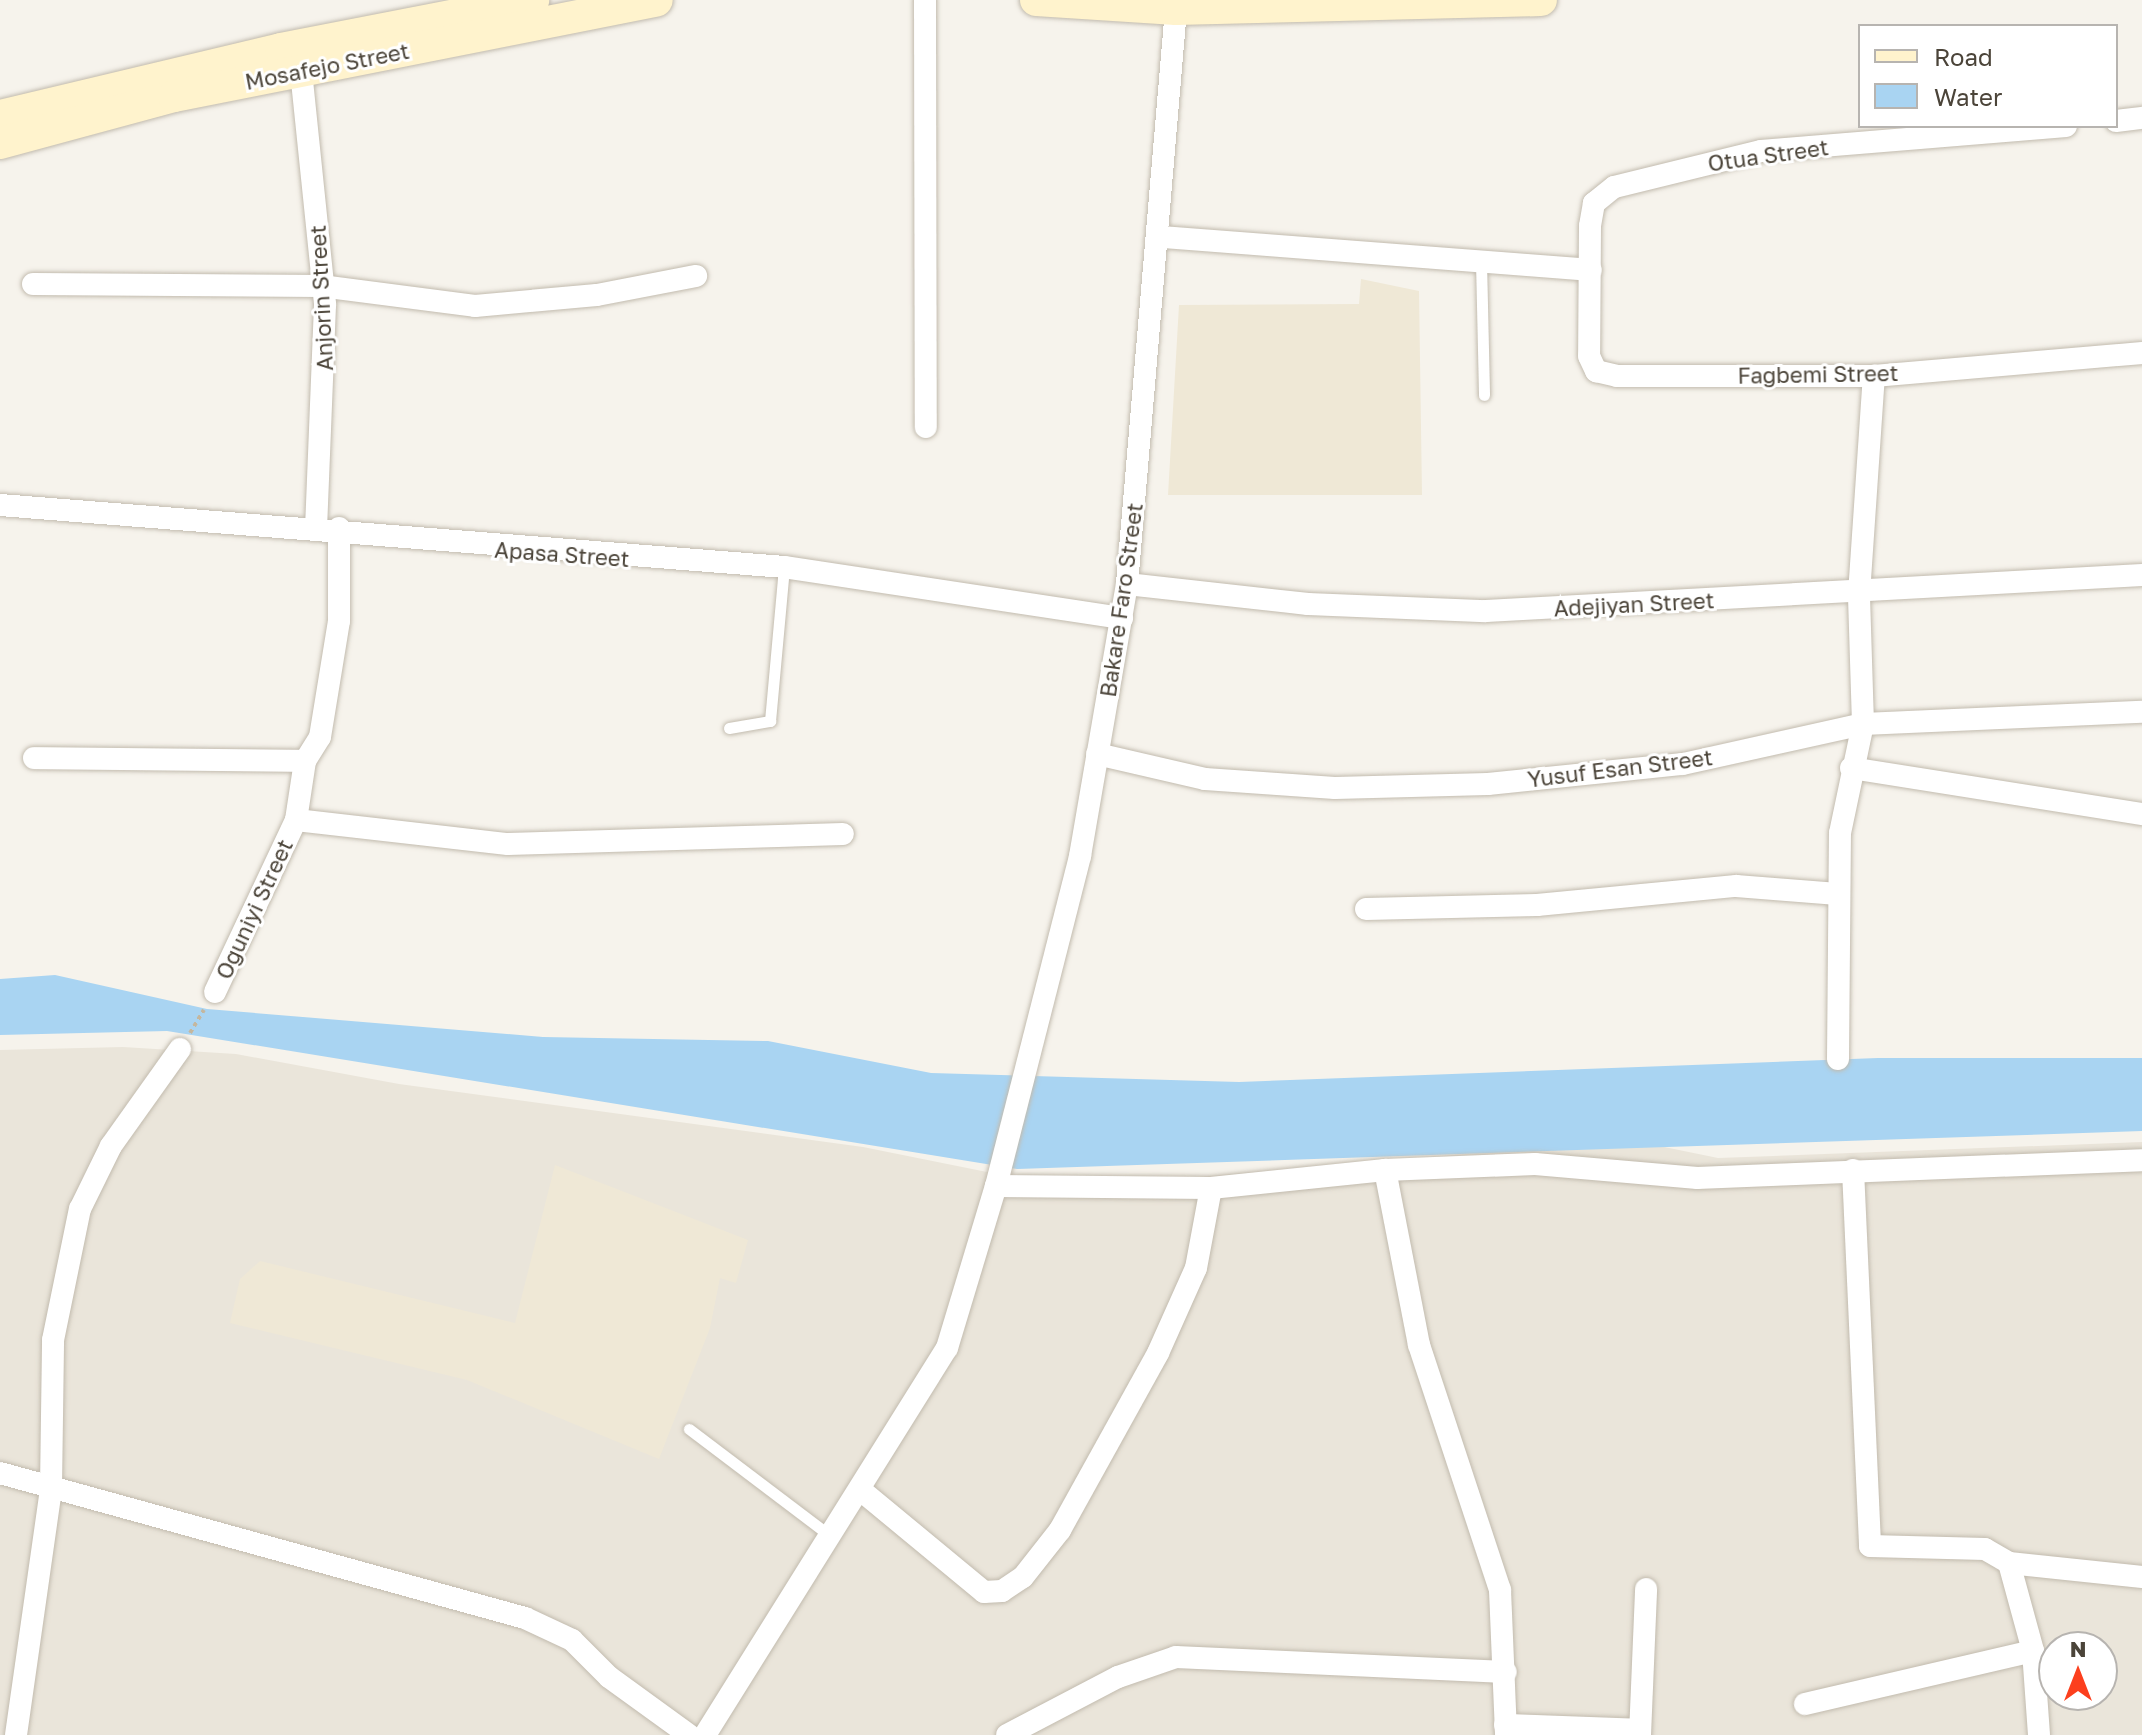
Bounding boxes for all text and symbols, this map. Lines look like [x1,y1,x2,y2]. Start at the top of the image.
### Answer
legend [1858,24,2118,128]
street label: Mosafejo Street [243,37,411,95]
text: Road [1934,42,1993,71]
text: Water [1934,82,2002,111]
street label: Otua Street [1706,133,1830,177]
street label: Anjorin Street [304,224,338,372]
street label: Fagbemi Street [1737,359,1899,389]
street label: Bakare Faro Street [1094,501,1148,699]
street label: Apasa Street [494,536,630,572]
street label: Adejiyan Street [1553,587,1715,621]
street label: Yusuf Esan Street [1526,744,1714,792]
street label: Oguniyi Street [210,835,298,983]
north arrow [2038,1631,2118,1711]
text: N [2070,1635,2086,1662]

